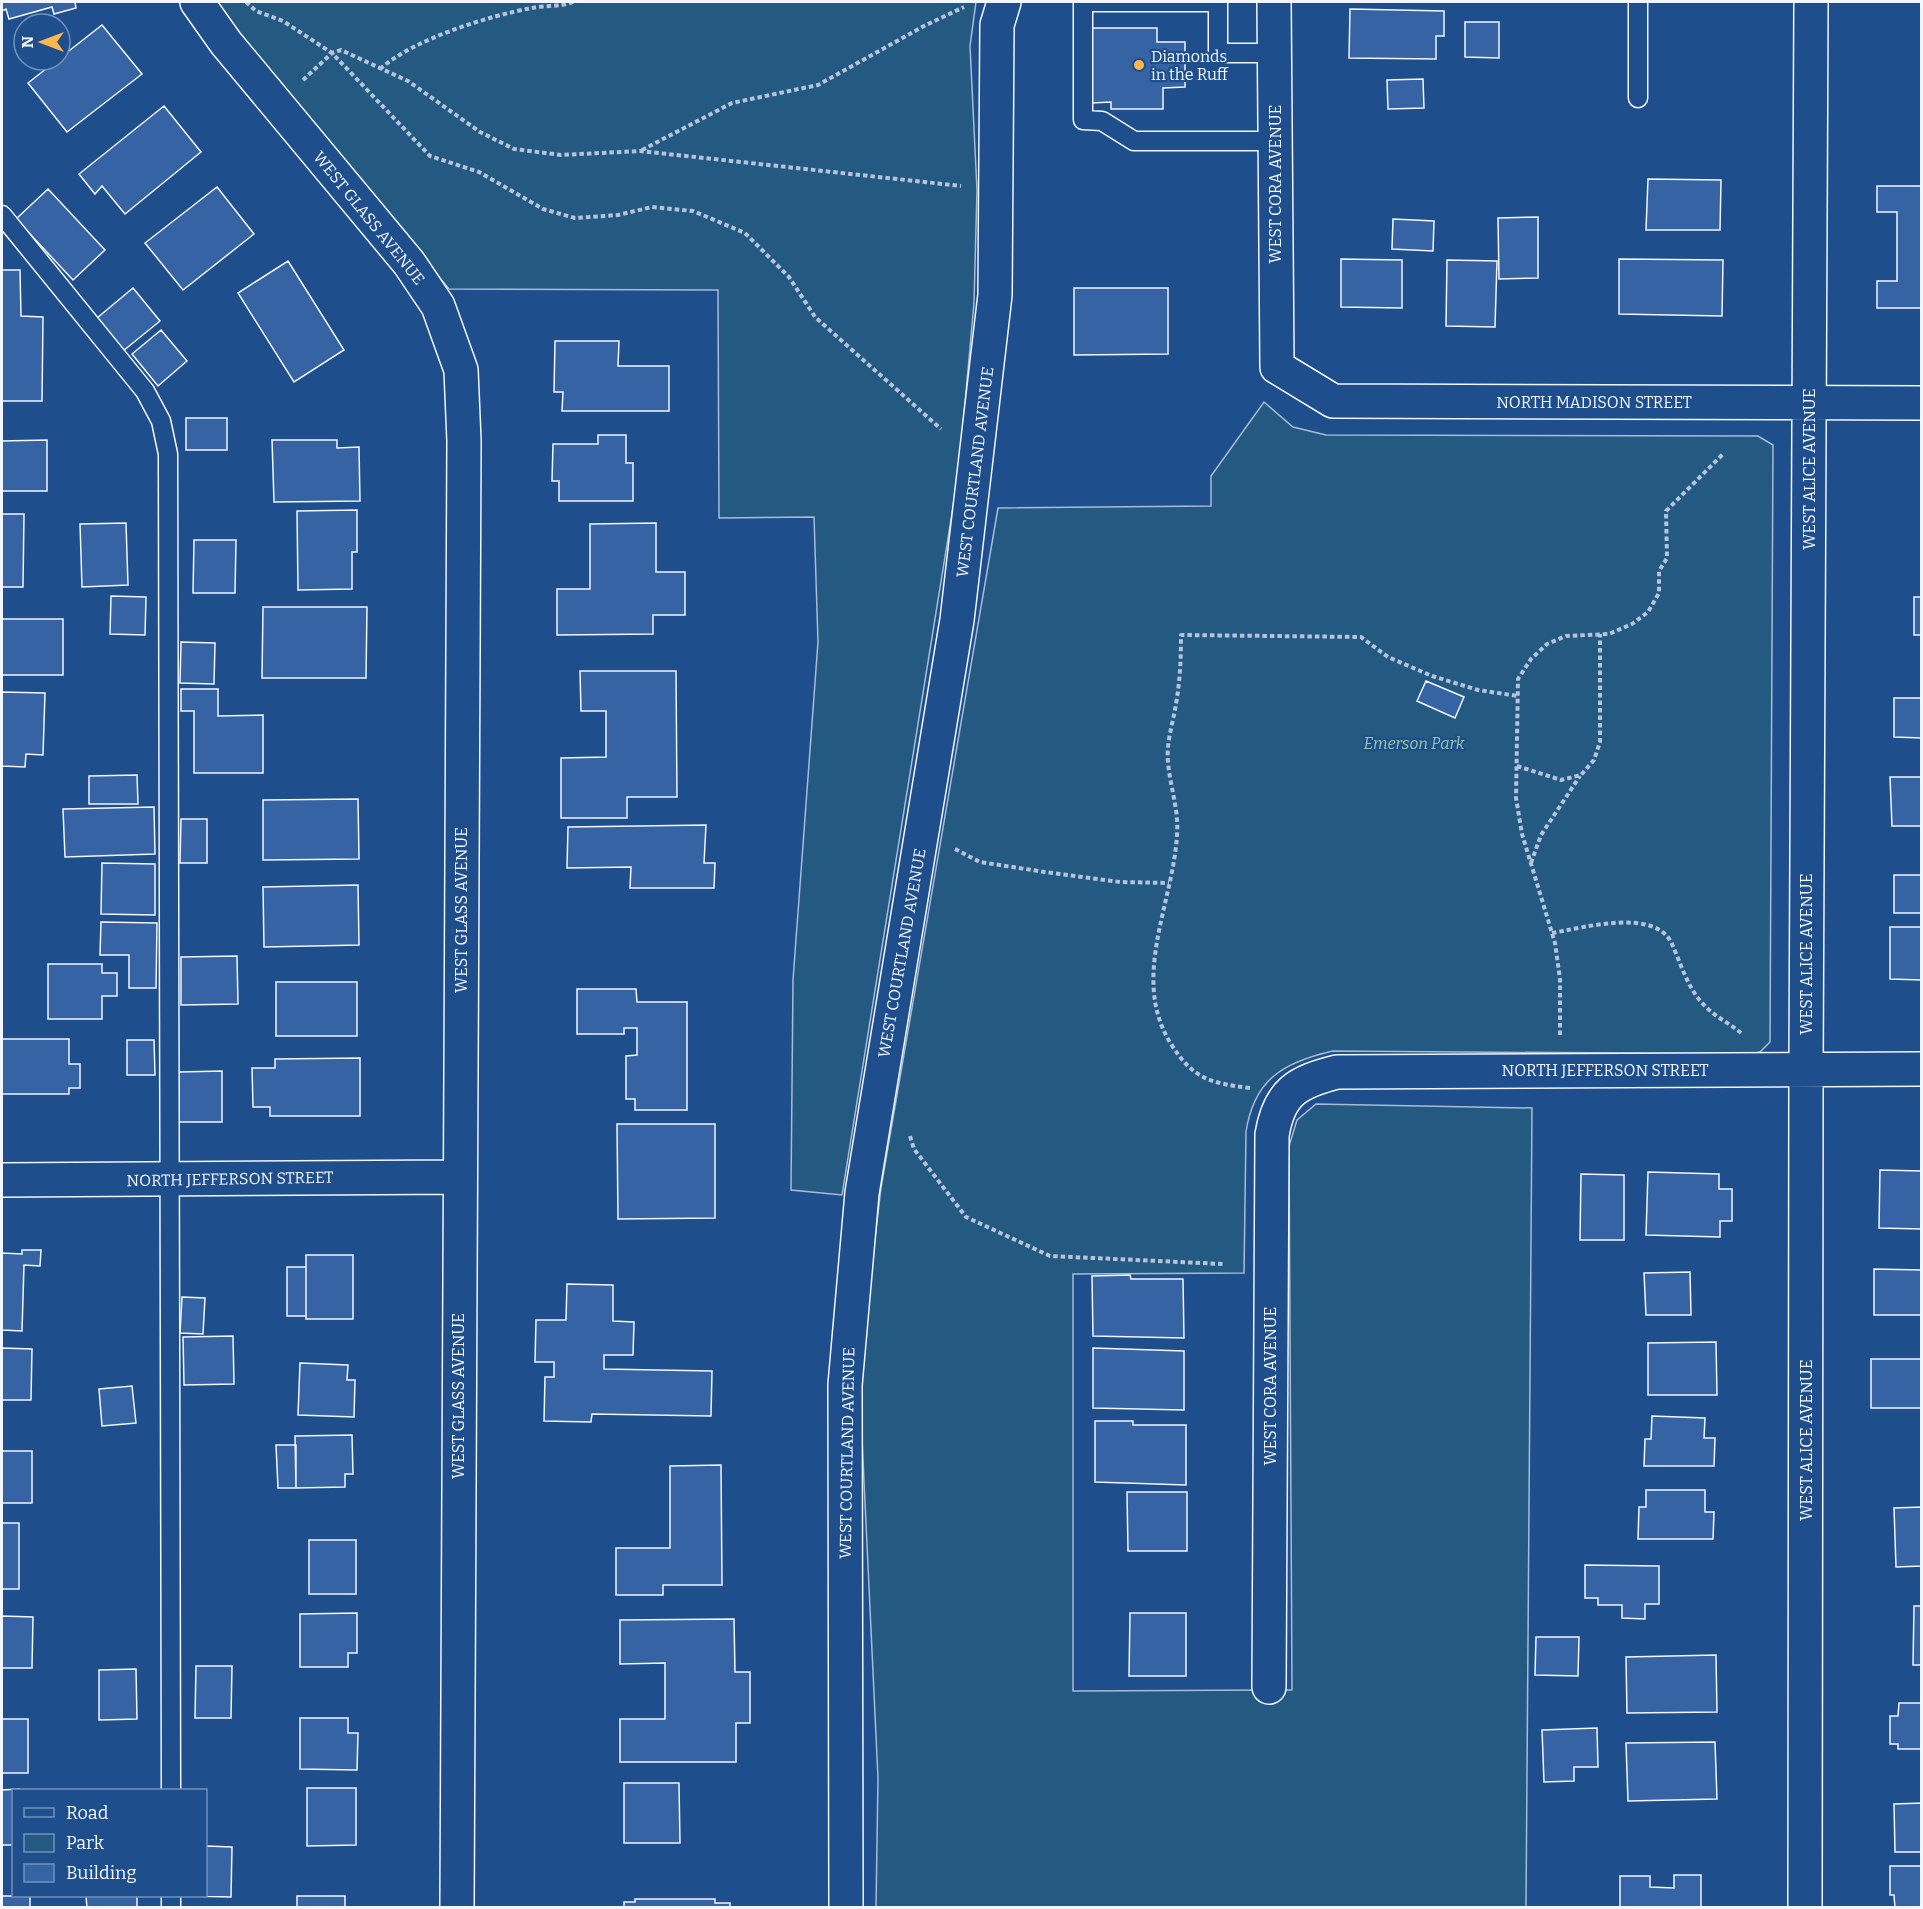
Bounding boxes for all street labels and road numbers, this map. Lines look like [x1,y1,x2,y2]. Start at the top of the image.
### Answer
street label: WEST CORA AVENUE [1266,104,1285,264]
street label: WEST GLASS AVENUE [309,147,429,289]
street label: WEST COURTLAND AVENUE [953,366,997,578]
street label: WEST ALICE AVENUE [1800,388,1819,550]
street label: NORTH MADISON STREET [1496,393,1692,412]
street label: WEST GLASS AVENUE [452,827,471,993]
street label: WEST COURTLAND AVENUE [874,847,930,1059]
street label: WEST ALICE AVENUE [1797,873,1816,1035]
street label: NORTH JEFFERSON STREET [1501,1061,1709,1080]
street label: NORTH JEFFERSON STREET [126,1168,334,1190]
street label: WEST CORA AVENUE [1261,1306,1280,1466]
street label: WEST GLASS AVENUE [449,1313,468,1479]
street label: WEST COURTLAND AVENUE [836,1347,858,1559]
street label: WEST ALICE AVENUE [1797,1359,1816,1521]

